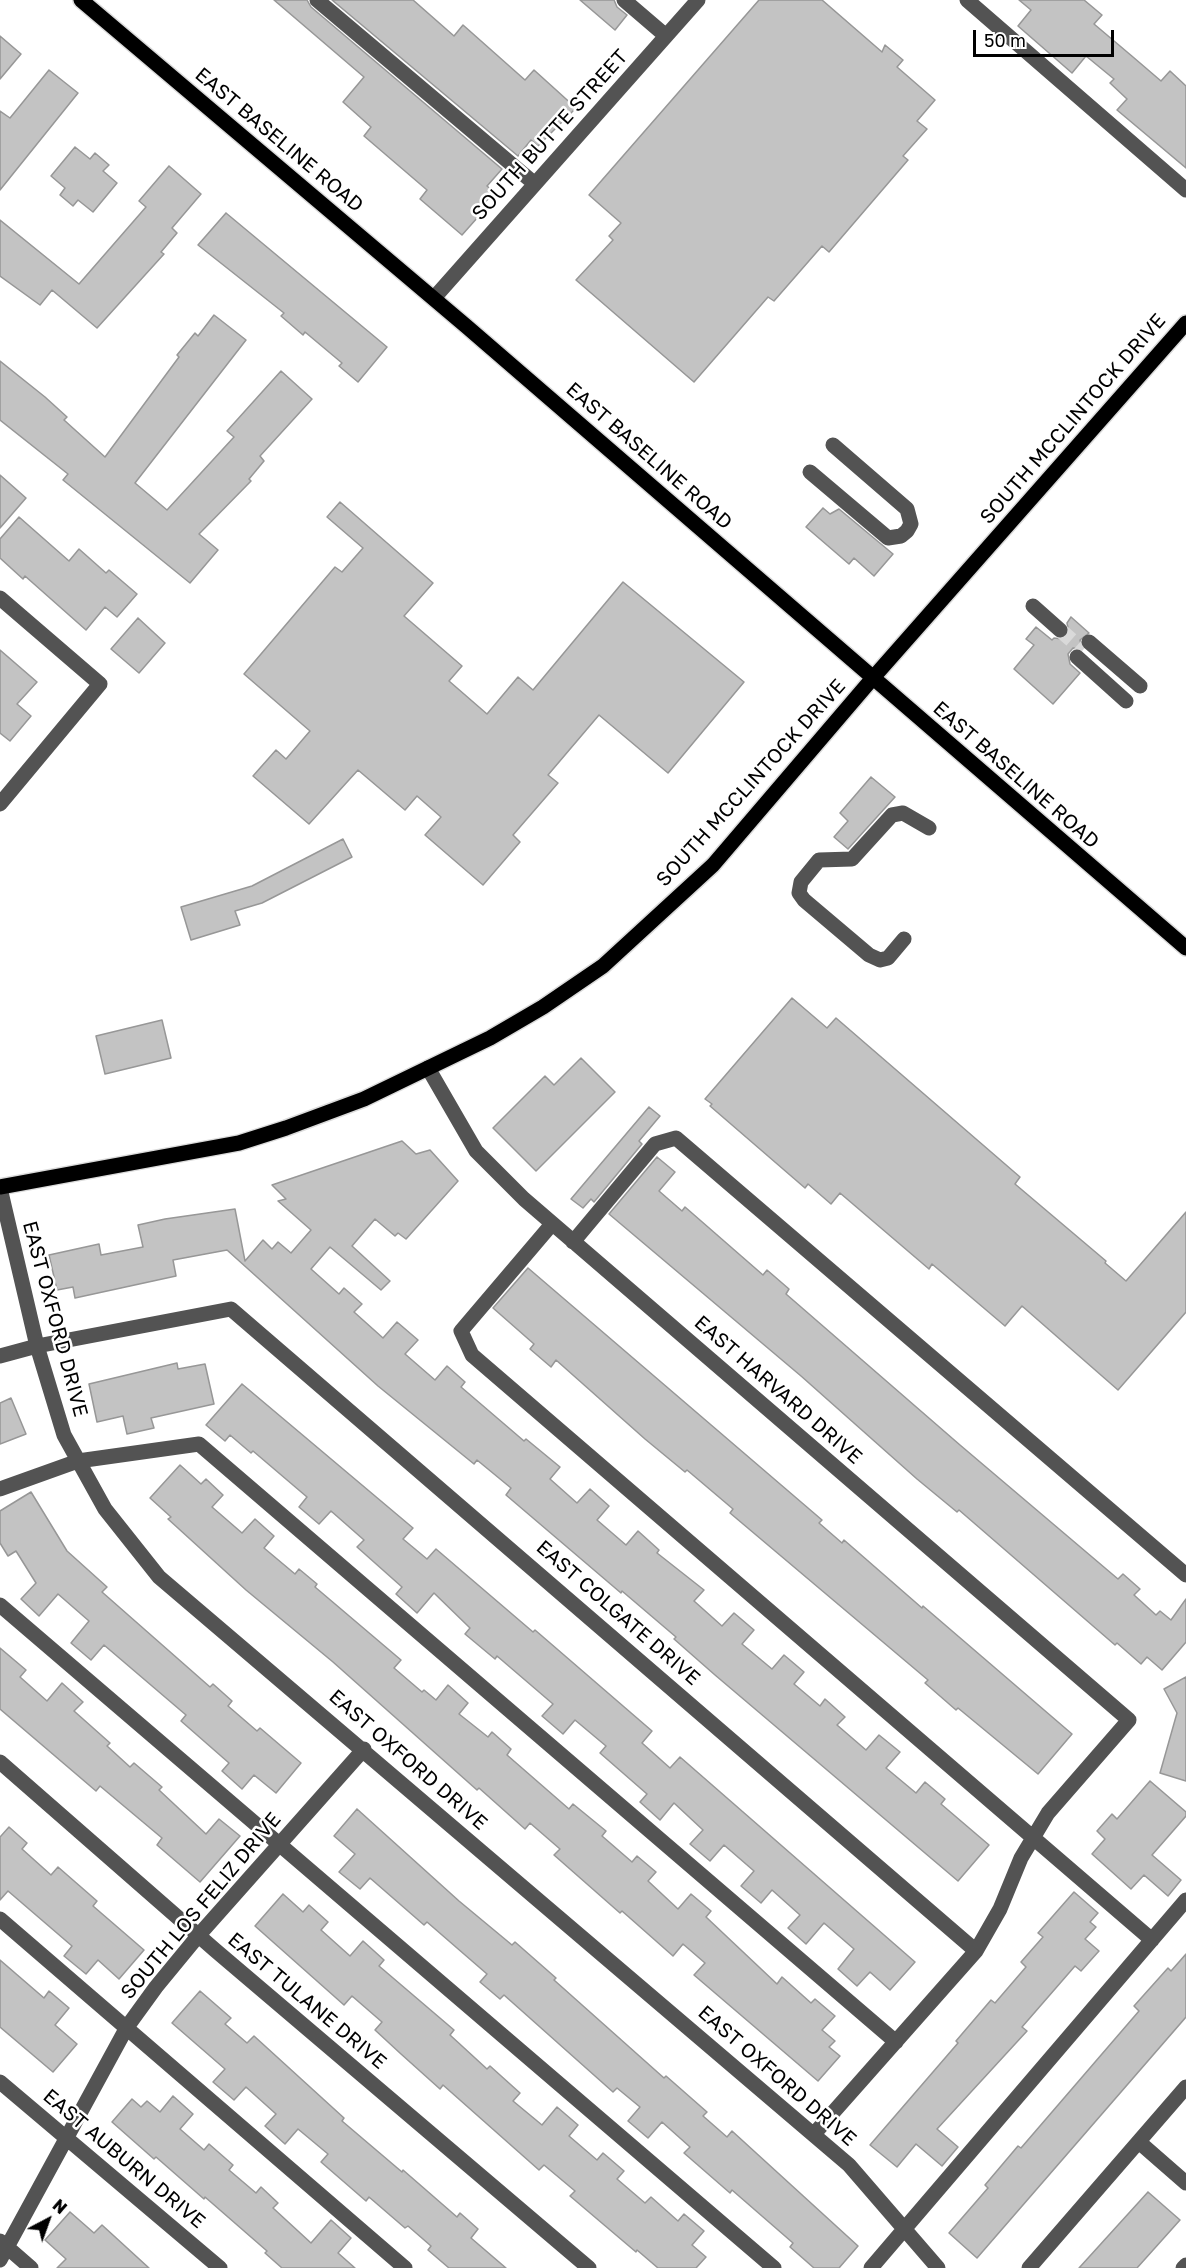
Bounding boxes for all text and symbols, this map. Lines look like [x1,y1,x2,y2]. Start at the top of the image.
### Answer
scale bar [976,18,1117,56]
text: 50 m [984,29,1026,51]
street label: SOUTH BUTTE STREET [467,45,633,225]
street label: EAST BASELINE ROAD [190,63,368,217]
street label: SOUTH MCCLINTOCK DRIVE [975,309,1171,529]
street label: EAST BASELINE ROAD [561,377,737,535]
street label: SOUTH MCCLINTOCK DRIVE [651,674,851,892]
street label: EAST BASELINE ROAD [928,696,1104,854]
street label: EAST OXFORD DRIVE [17,1218,93,1420]
street label: EAST HARVARD DRIVE [689,1311,867,1469]
street label: EAST COLGATE DRIVE [531,1535,705,1691]
street label: EAST OXFORD DRIVE [324,1685,492,1835]
street label: SOUTH LOS FELIZ DRIVE [116,1808,286,2004]
street label: EAST TULANE DRIVE [223,1928,391,2074]
street label: EAST OXFORD DRIVE [693,2001,861,2151]
street label: EAST AUBURN DRIVE [38,2084,210,2234]
north arrow [18,2190,78,2250]

